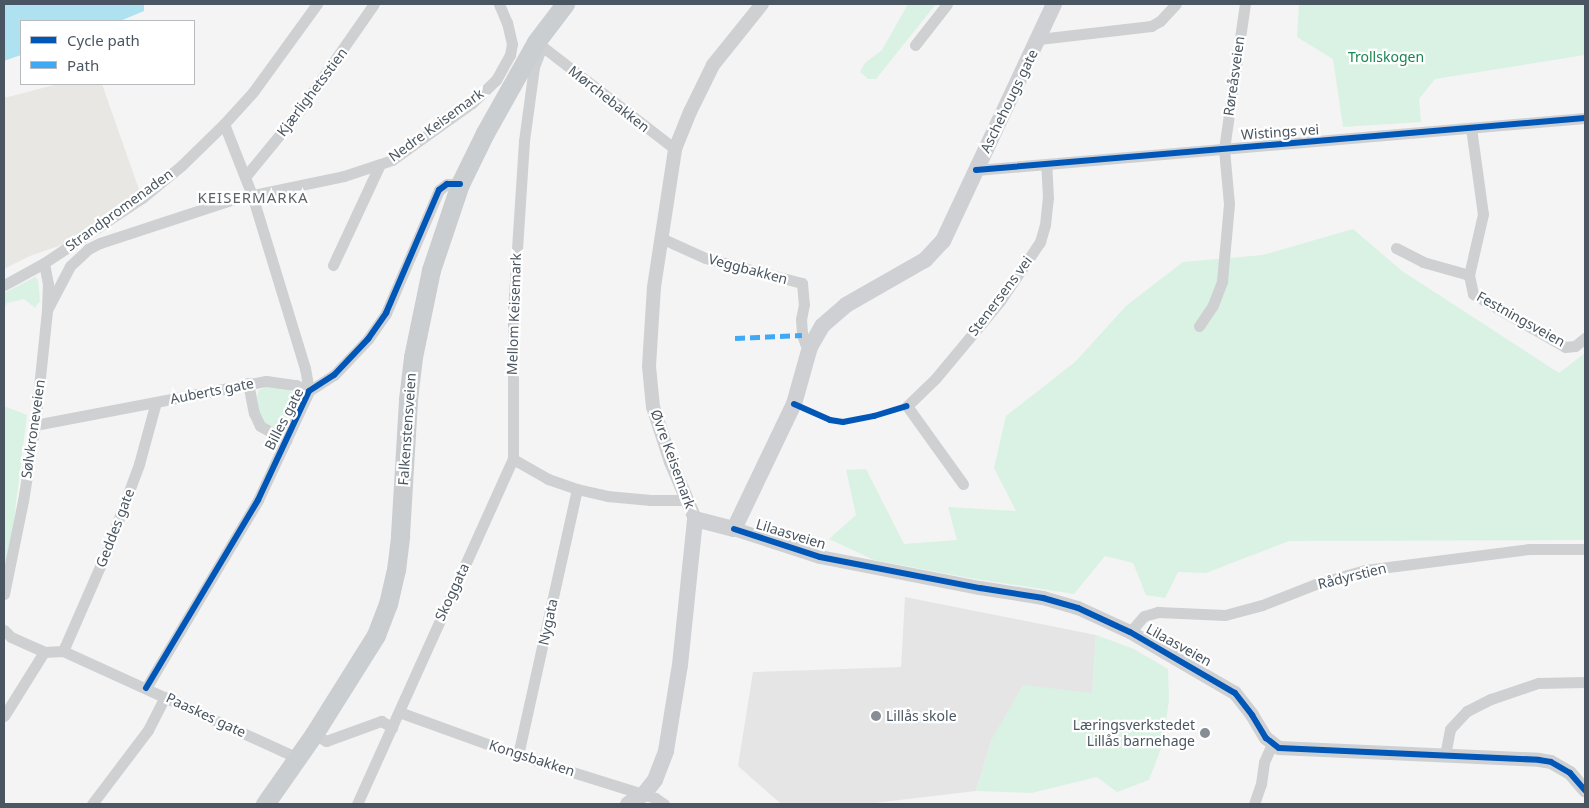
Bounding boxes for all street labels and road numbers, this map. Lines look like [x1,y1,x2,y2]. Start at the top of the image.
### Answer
street label: Røreåsveien [1220,35,1248,117]
street label: Kjærlighetsstien [273,45,351,139]
street label: Aschehougs gate [977,47,1041,155]
street label: Mørchebakken [565,62,653,136]
street label: Nedre Keisemark [385,85,487,165]
street label: Wistings vei [1240,121,1320,143]
street label: Strandpromenaden [62,165,176,255]
street label: Veggbakken [707,250,789,288]
street label: Mellom Keisemark [503,253,525,375]
street label: Stenersens vei [965,253,1035,339]
street label: Festningsveien [1474,288,1568,350]
street label: Falkenstensveien [395,372,419,486]
street label: Auberts gate [169,375,255,407]
street label: Sølvkroneveien [18,378,48,480]
street label: Billes gate [261,385,307,453]
street label: Øvre Keisemark [647,407,699,511]
street label: Geddes gate [92,486,138,570]
street label: Lilaasveien [754,515,828,553]
street label: Rådyrstien [1316,559,1388,593]
street label: Skoggata [431,561,473,623]
street label: Nygata [535,597,561,647]
street label: Lilaasveien [1143,620,1215,670]
street label: Paaskes gate [163,689,249,741]
street label: Kongsbakken [487,736,577,780]

